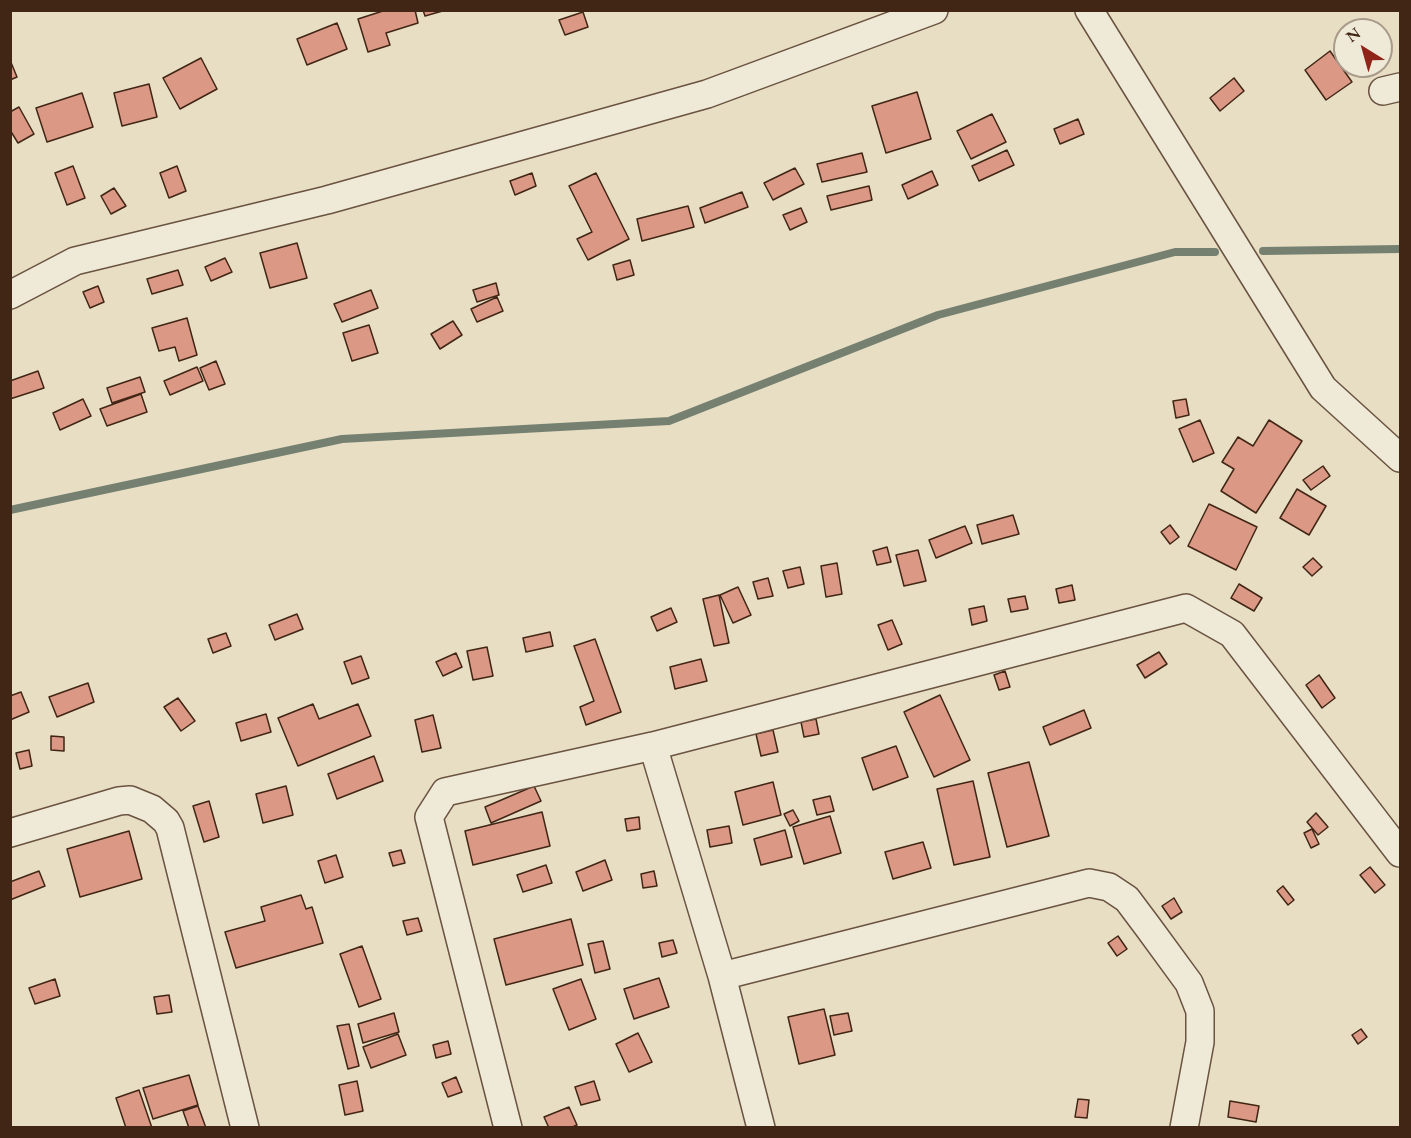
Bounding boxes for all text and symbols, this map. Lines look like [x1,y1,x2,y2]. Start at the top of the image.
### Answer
north arrow [1333,18,1393,78]
text: N [1342,23,1365,47]

